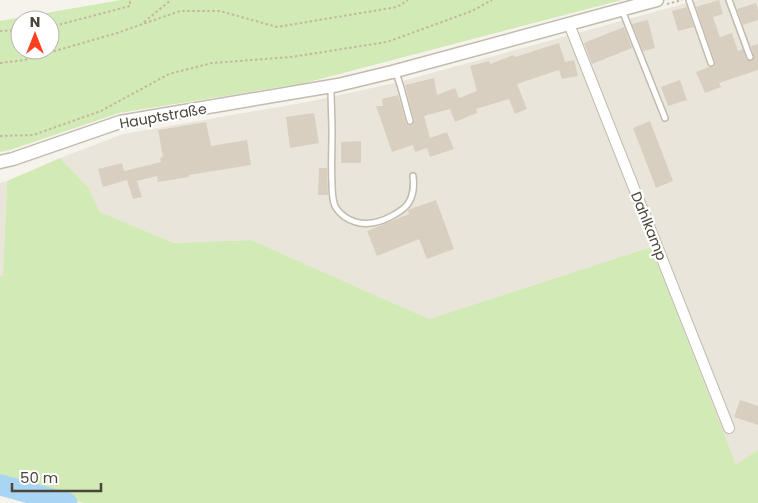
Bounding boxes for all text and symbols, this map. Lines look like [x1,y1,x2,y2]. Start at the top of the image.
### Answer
north arrow [10,10,60,60]
text: N [30,12,40,32]
street label: Hauptstraße [118,98,208,133]
street label: Dahlkamp [626,189,672,263]
scale bar [12,460,101,492]
text: 50 m [20,467,58,488]

